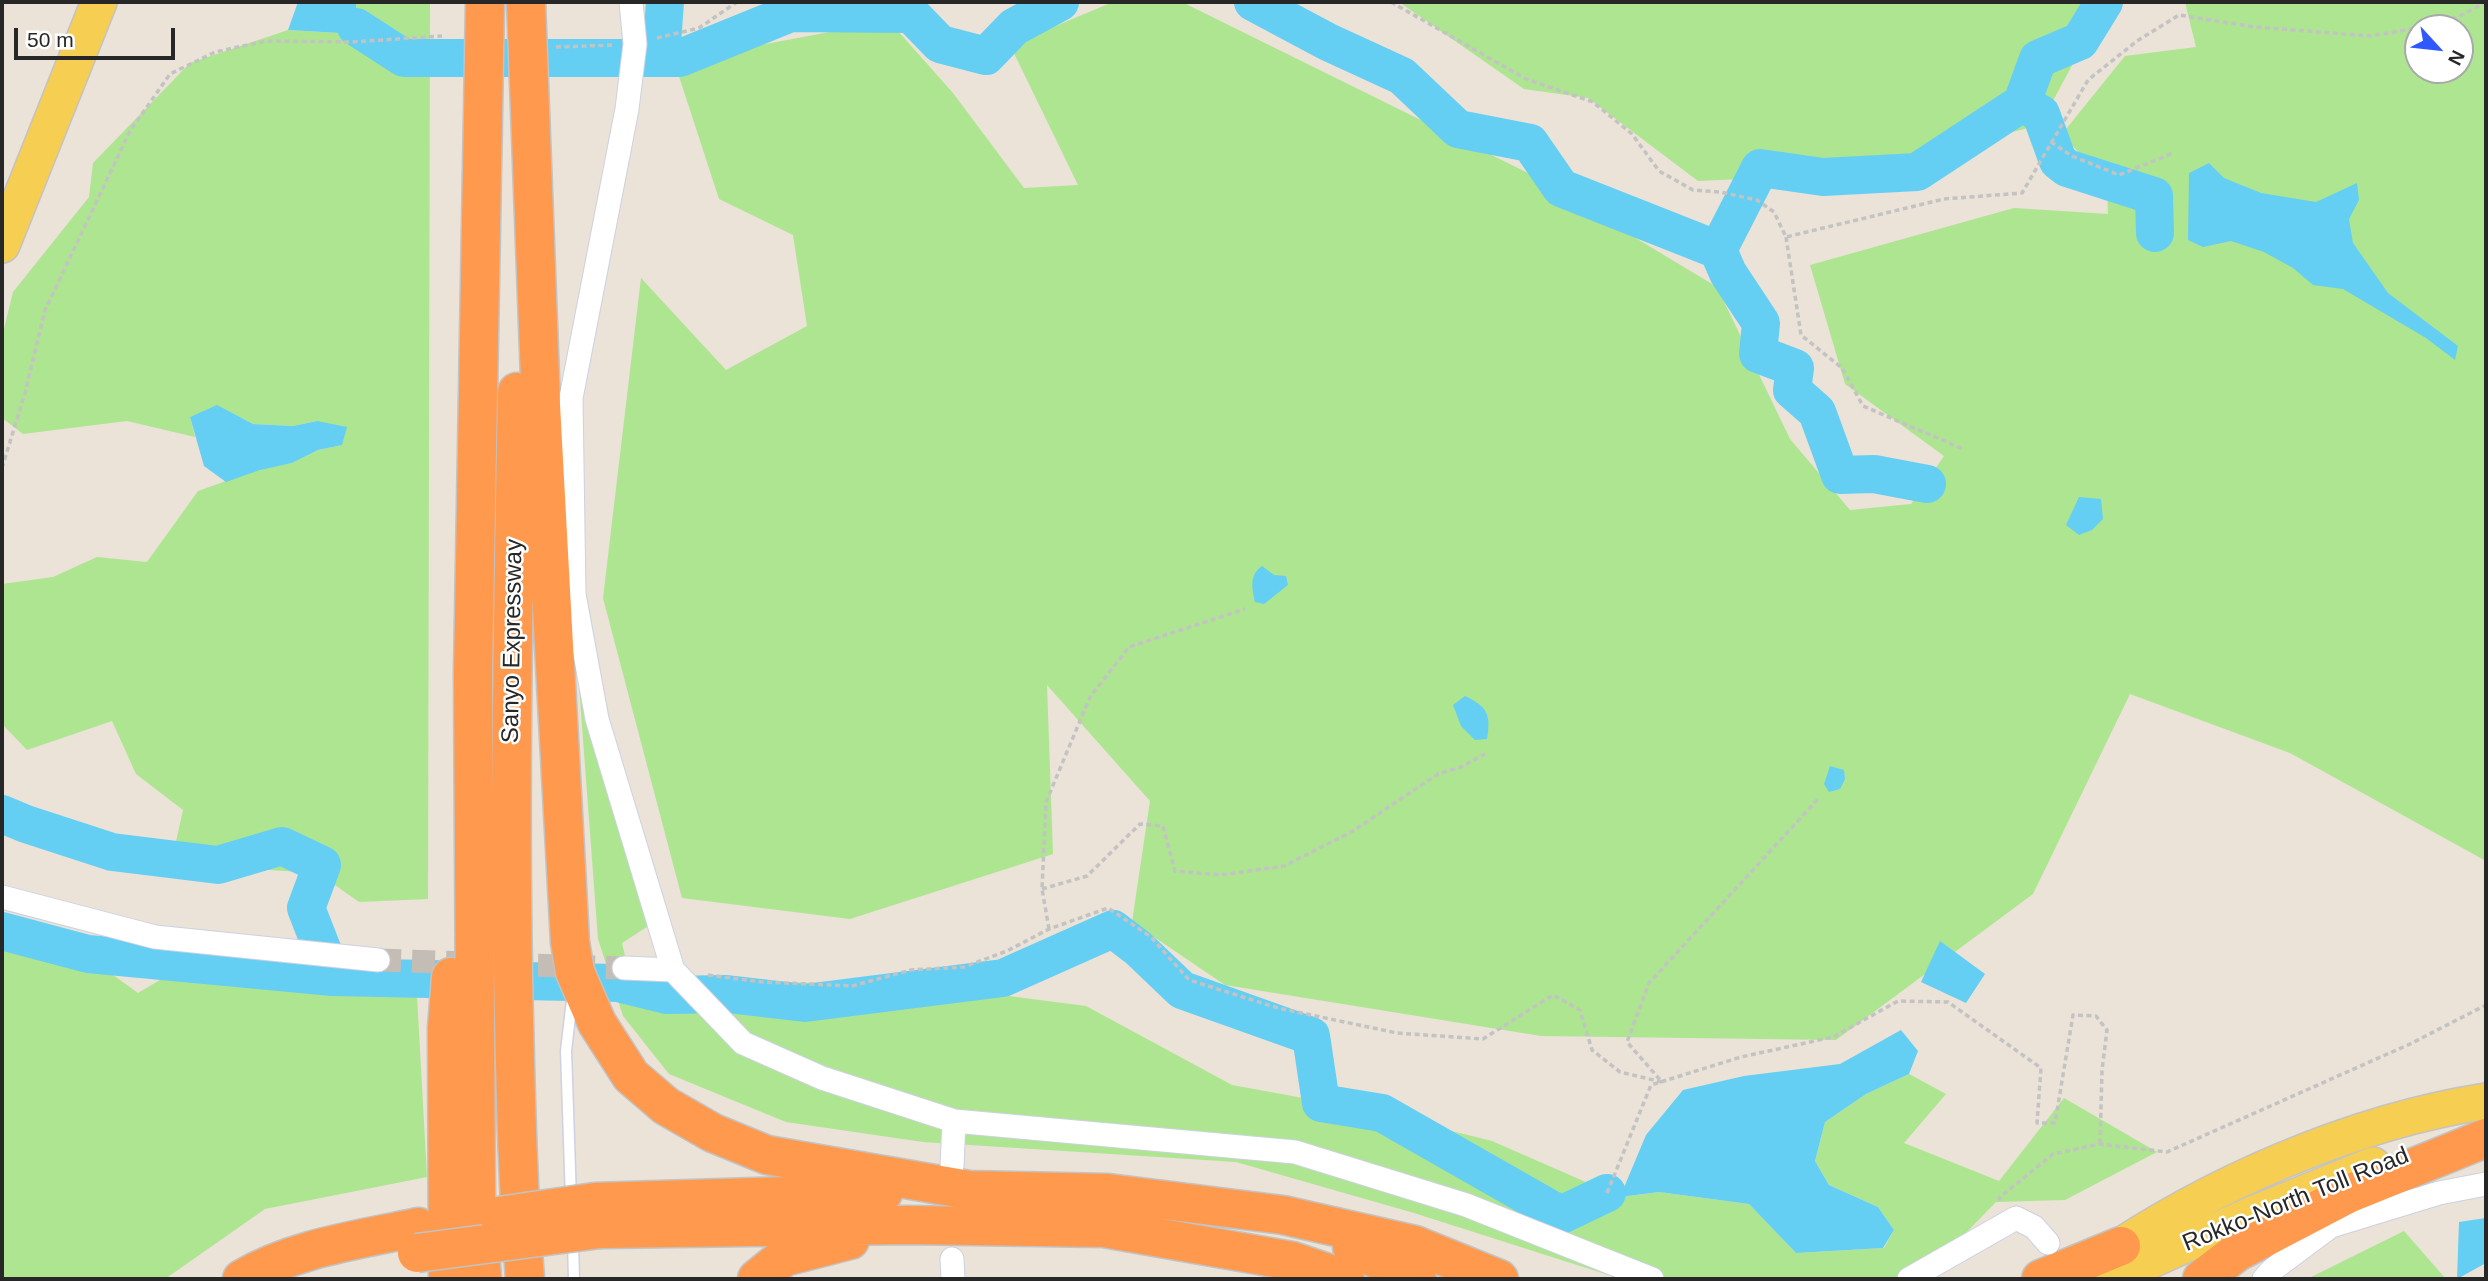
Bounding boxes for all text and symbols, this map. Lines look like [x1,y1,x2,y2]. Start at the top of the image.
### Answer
scale bar [18,14,178,58]
north arrow [2404,14,2474,84]
text: 50 m [27,28,74,51]
text: N [2444,47,2469,69]
street label: Sanyo Expressway [497,539,529,743]
street label: Rokko-North Toll Road [2179,1141,2413,1259]

